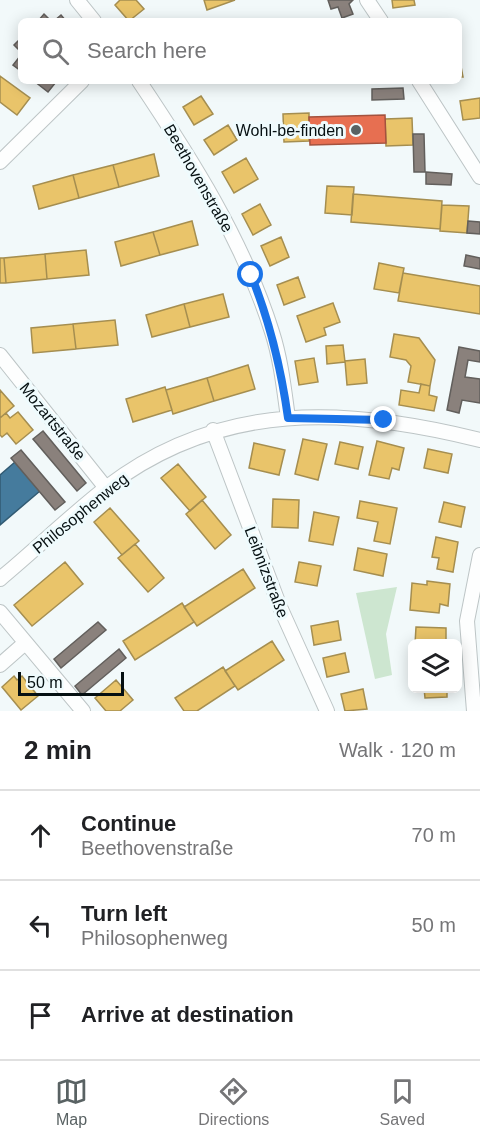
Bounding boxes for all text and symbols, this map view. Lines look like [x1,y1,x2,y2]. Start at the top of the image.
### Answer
search box [18,18,462,84]
icon: search [39,35,72,68]
text: Search here [87,38,207,63]
street label: Beethovenstraße [161,121,236,235]
place label: Wohl-be-finden [236,122,344,139]
marker: Wohl-be-finden [349,123,363,137]
route start [237,261,263,287]
street label: Mozartstraße [16,379,89,463]
route end [370,406,396,432]
street label: Philosophenweg [29,470,131,557]
street label: Leibnizstraße [241,524,292,620]
map controls [408,639,462,693]
button: layers [408,639,462,693]
scale bar [18,669,124,696]
text: 50 m [27,674,63,691]
text: 2 min [24,735,92,765]
text: Walk · 120 m [339,739,456,761]
text: Continue [81,811,176,836]
icon: ahead [24,819,57,852]
text: 70 m [412,824,456,846]
text: Beethovenstraße [81,837,233,859]
text: Turn left [81,901,167,926]
icon: left [24,909,57,942]
text: 50 m [412,914,456,936]
text: Philosophenweg [81,927,228,949]
icon: arrive [24,999,57,1032]
text: Arrive at destination [81,1002,294,1027]
tab: Map [55,1075,88,1129]
tab: Directions [198,1075,269,1129]
tab: Saved [380,1075,425,1129]

